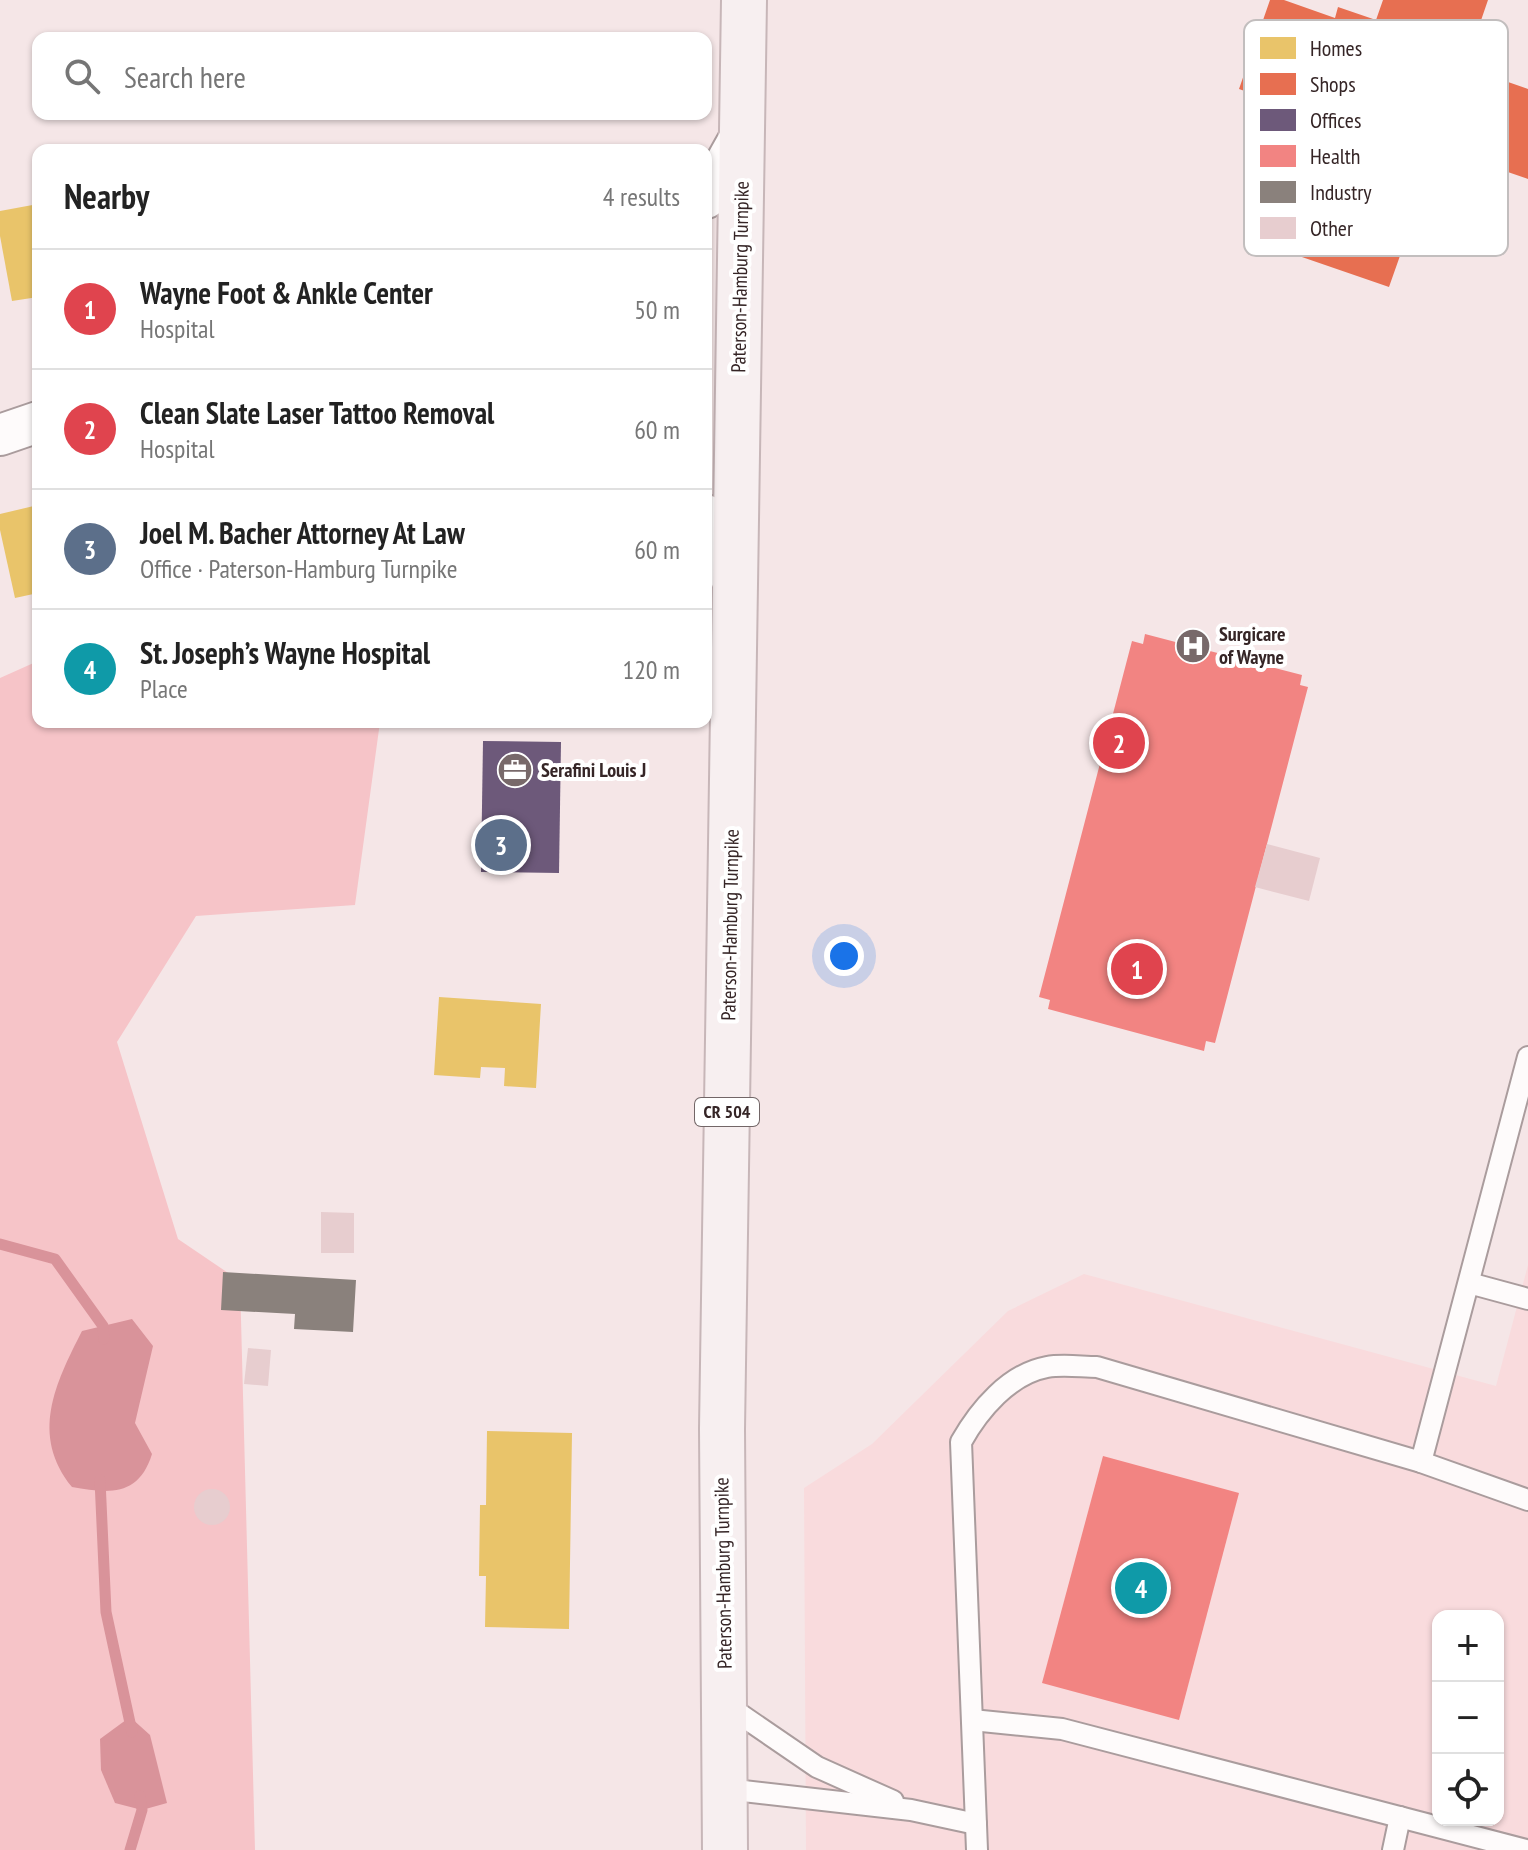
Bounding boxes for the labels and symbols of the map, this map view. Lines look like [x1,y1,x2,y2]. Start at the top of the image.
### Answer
legend [1244,20,1508,256]
text: Homes [1310,34,1362,62]
text: Shops [1310,70,1356,98]
text: Offices [1310,106,1361,134]
text: Health [1310,142,1361,170]
text: Industry [1310,178,1372,206]
street label: Paterson-Hamburg Turnpike [725,181,755,373]
text: Other [1310,214,1353,242]
place label: Surgicare of Wayne [1219,621,1286,670]
hospital icon: Surgicare of Wayne [1174,627,1212,665]
pin: 2 [1093,713,1145,773]
office icon: Serafini Louis J [496,751,534,789]
place label: Serafini Louis J [541,757,646,783]
pin: 3 [475,815,527,875]
street label: Paterson-Hamburg Turnpike [715,829,745,1021]
your location [824,936,864,976]
pin: 1 [1111,939,1163,999]
road number: CR 504 [695,1098,759,1126]
street label: Paterson-Hamburg Turnpike [708,1477,738,1669]
pin: 4 [1115,1558,1167,1618]

